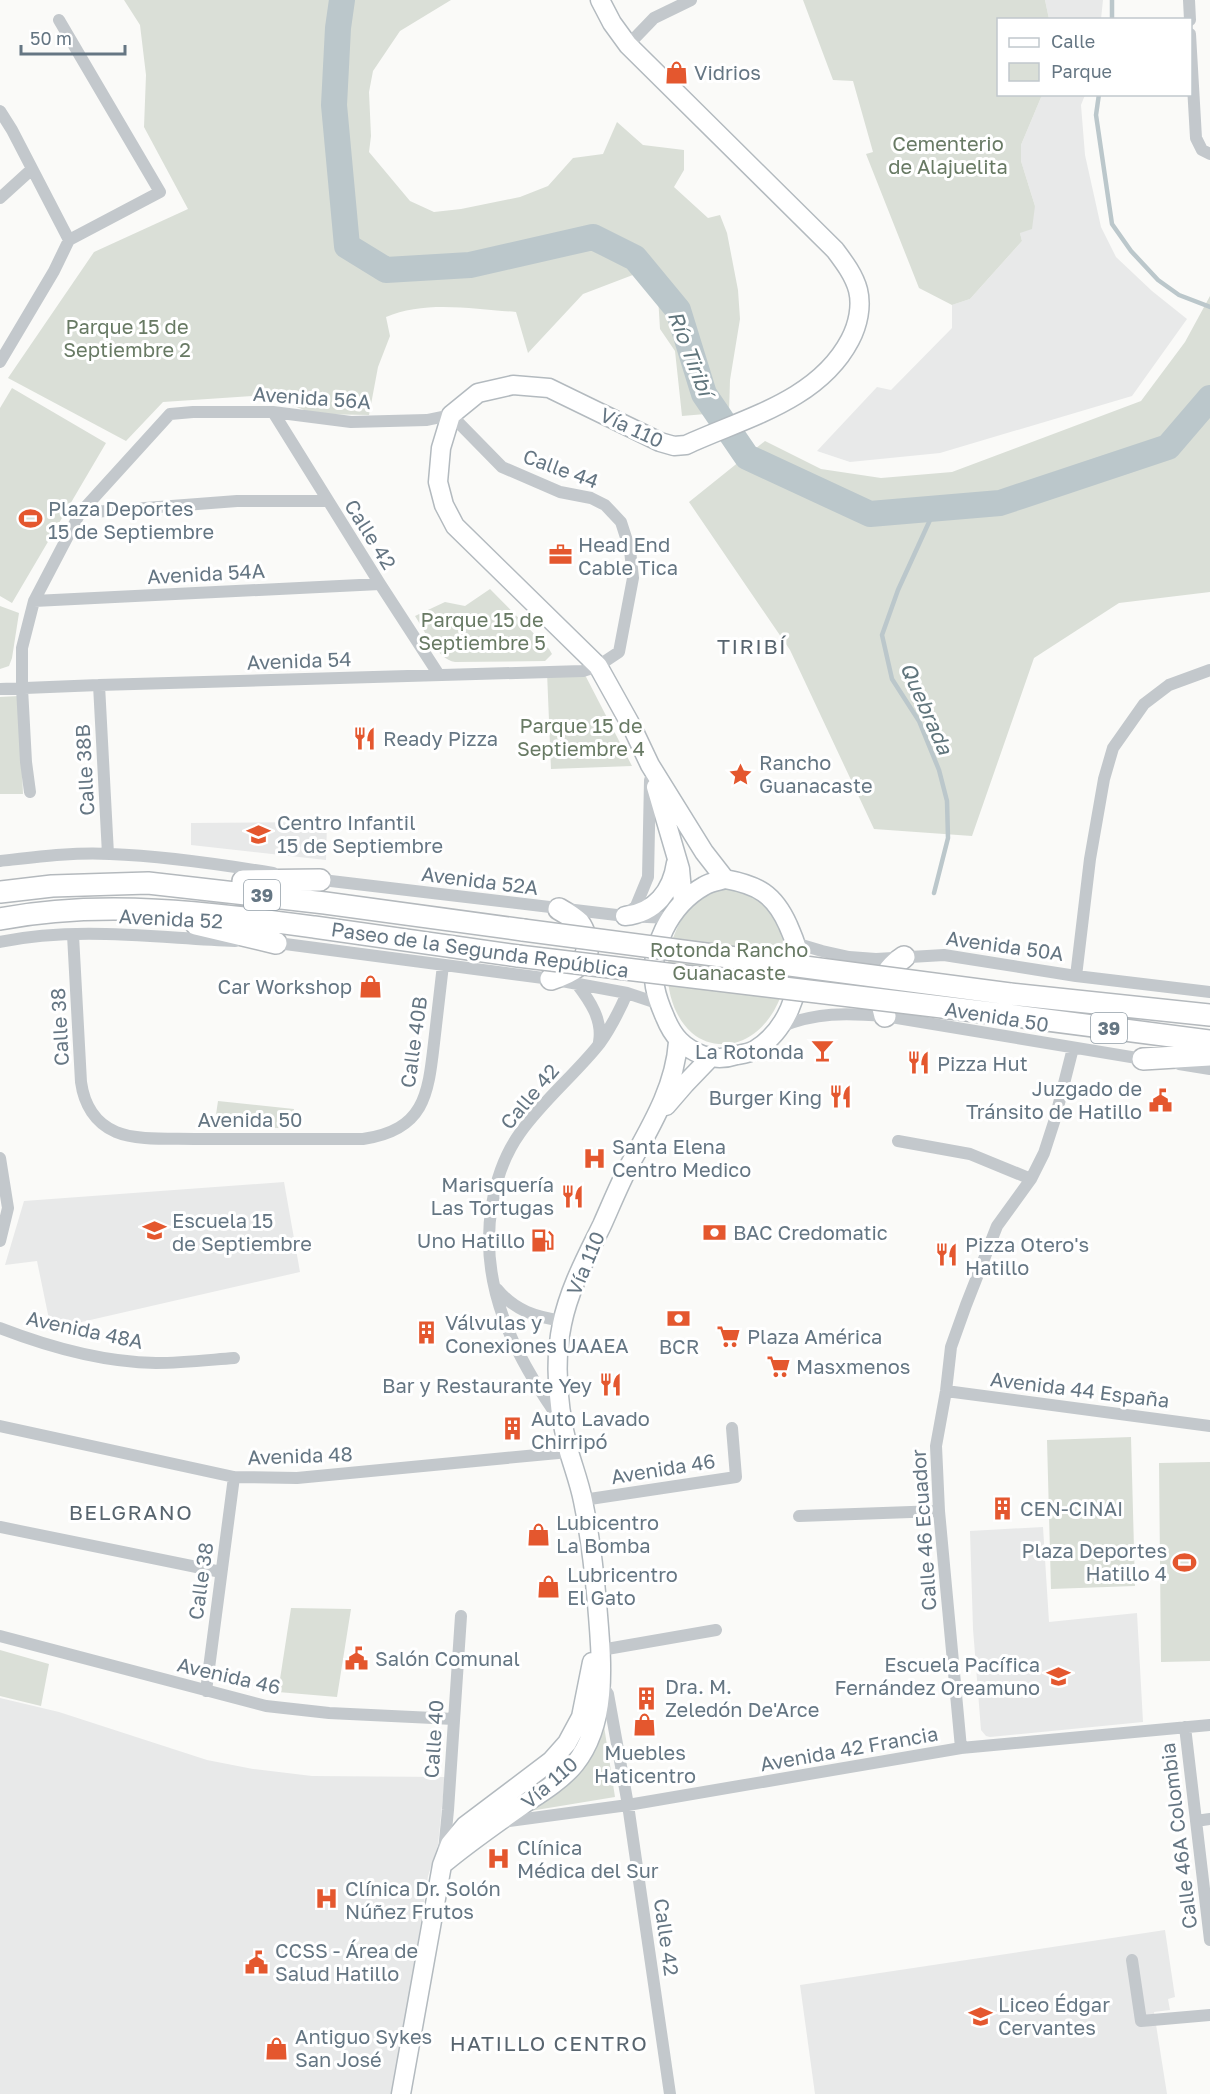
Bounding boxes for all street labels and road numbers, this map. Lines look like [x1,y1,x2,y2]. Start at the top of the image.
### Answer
street label: Avenida 56A [252,381,372,413]
street label: Vía 110 [597,402,667,452]
street label: Calle 44 [520,443,602,493]
street label: Calle 42 [340,495,402,573]
street label: Avenida 54A [146,558,266,588]
street label: Avenida 54 [246,646,352,674]
street label: Calle 38B [70,724,98,816]
street label: Avenida 52A [420,861,540,899]
road number: 39 [244,880,280,910]
street label: Avenida 52 [118,903,224,933]
street label: Paseo de la Segunda República [330,916,630,982]
street label: Avenida 50A [945,925,1065,965]
street label: Calle 38 [45,987,73,1067]
street label: Calle 40B [395,995,431,1089]
street label: Avenida 50 [943,996,1051,1036]
road number: 39 [1091,1013,1127,1043]
street label: Calle 42 [495,1058,563,1134]
street label: Avenida 50 [198,1107,302,1131]
street label: Vía 110 [561,1228,609,1298]
street label: Avenida 48A [24,1305,146,1353]
street label: Avenida 44 España [989,1366,1171,1412]
street label: Avenida 48 [247,1441,353,1469]
street label: Avenida 46 [609,1448,717,1488]
street label: Calle 46 Ecuador [905,1448,941,1612]
street label: Calle 38 [183,1541,217,1621]
street label: Avenida 46 [175,1651,283,1699]
street label: Calle 40 [418,1699,448,1779]
street label: Avenida 42 Francia [758,1721,940,1775]
street label: Calle 46A Colombia [1155,1742,1201,1930]
street label: Vía 110 [516,1751,582,1813]
street label: Calle 42 [650,1897,684,1977]

